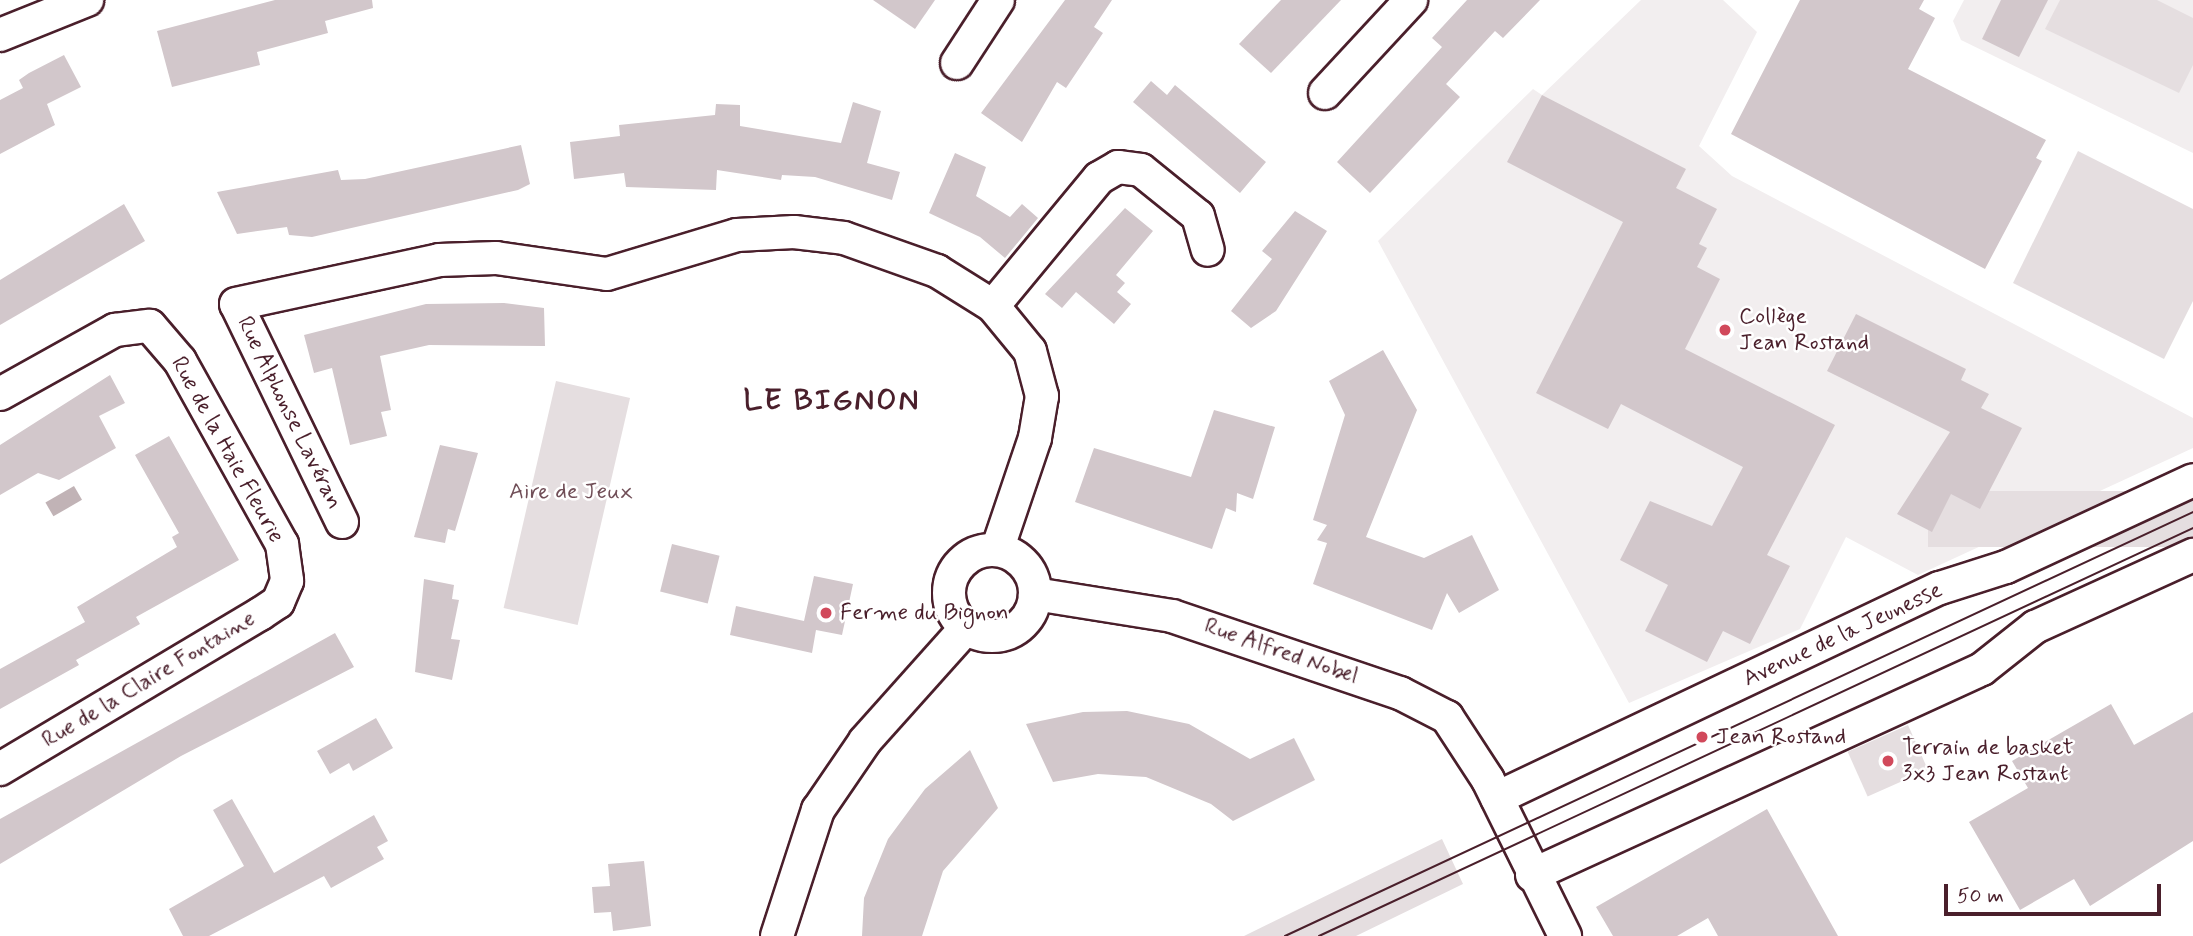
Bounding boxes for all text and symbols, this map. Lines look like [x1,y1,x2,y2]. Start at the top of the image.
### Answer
place label: Collège Jean Rostand [1739,303,1868,357]
street label: Rue Alphonse Lavéran [230,311,348,515]
marker: Collège Jean Rostand [1717,322,1733,338]
street label: Rue de la Haie Fleurie [165,353,289,547]
district label: LE BIGNON [745,383,919,419]
park label: Aire de Jeux [512,478,630,506]
street label: Avenue de la Jeunesse [1739,577,1947,693]
place label: Ferme du Bignon [840,599,1010,627]
marker: Ferme du Bignon [818,605,834,621]
street label: Rue de la Claire Fontaine [38,606,260,754]
street label: Rue Alfred Nobel [1200,613,1362,691]
place label: Jean Rostand [1716,723,1845,751]
marker: Jean Rostand [1694,729,1710,745]
place label: Terrain de basket 3x3 Jean Rostant [1902,734,2073,788]
marker: Terrain de basket 3x3 Jean Rostant [1880,753,1896,769]
scale bar [1948,870,2165,914]
text: 50 m [1957,882,2004,910]

